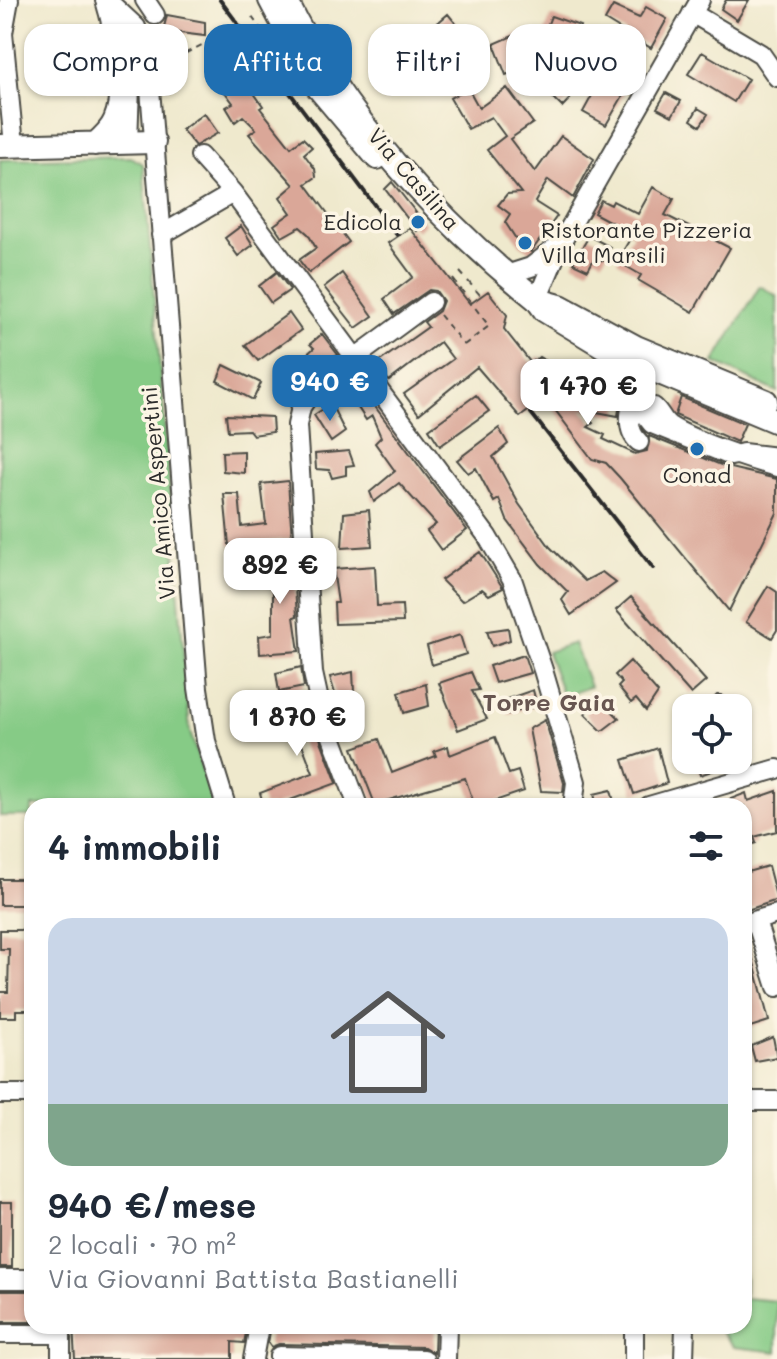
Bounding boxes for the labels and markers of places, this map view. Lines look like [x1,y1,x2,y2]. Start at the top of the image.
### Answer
place label: Edicola [324,207,402,236]
marker: Edicola [409,213,427,231]
place label: Ristorante Pizzeria Villa Marsili [541,215,752,269]
marker: Ristorante Pizzeria Villa Marsili [516,234,534,252]
pin: 940 € [274,355,386,423]
pin: 1 470 € [514,359,662,427]
marker: Conad [688,440,706,458]
place label: Conad [663,460,731,489]
pin: 892 € [224,538,336,606]
pin: 1 870 € [223,690,371,758]

